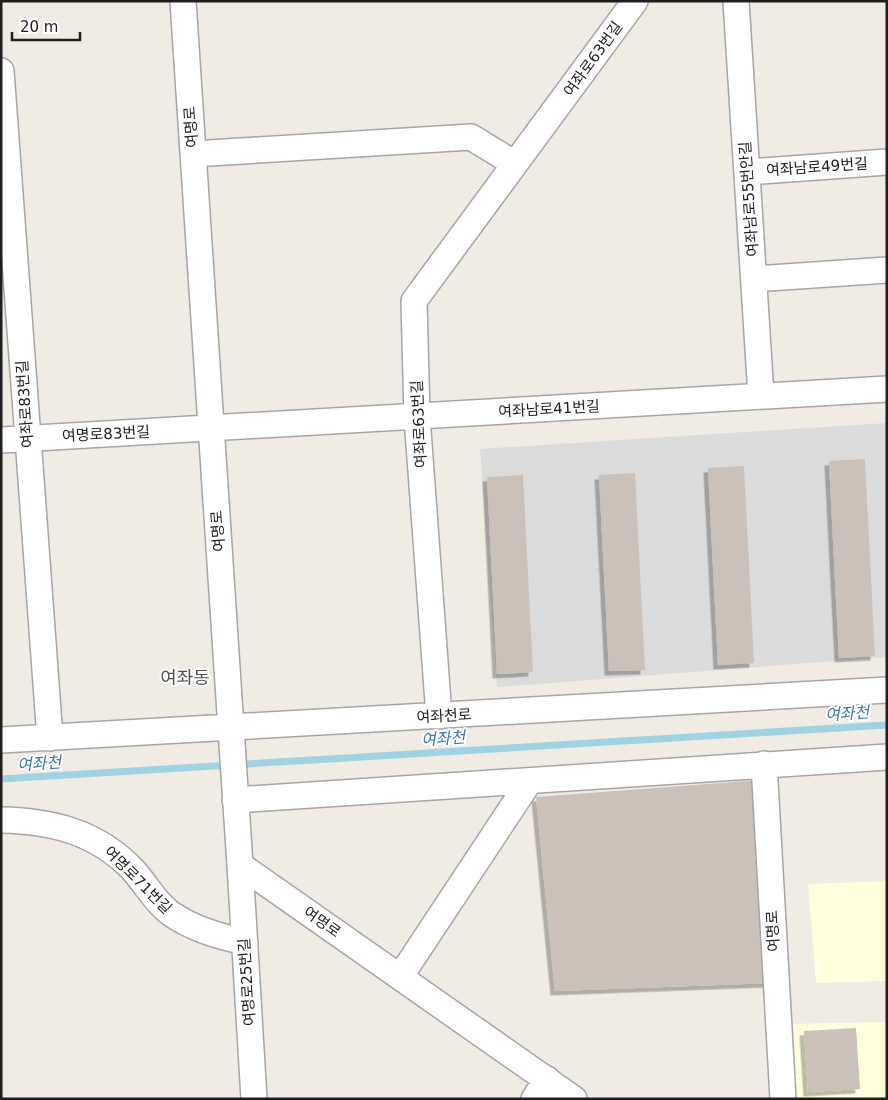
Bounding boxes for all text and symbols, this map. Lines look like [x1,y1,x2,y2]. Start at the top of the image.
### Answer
scale bar [12,10,80,42]
text: 20 m [20,18,58,36]
street label: 여좌로63번길 [560,18,626,100]
street label: 여명로 [181,106,201,148]
street label: 여좌남로55번안길 [736,141,762,257]
street label: 여좌남로49번길 [766,154,868,180]
street label: 여좌로83번길 [13,359,37,449]
street label: 여좌로63번길 [408,380,430,468]
street label: 여좌남로41번길 [498,397,600,421]
street label: 여명로83번길 [62,423,150,445]
street label: 여명로 [208,510,228,552]
district label: 여좌동 [160,667,210,688]
water label: 여좌천 [824,702,872,725]
street label: 여좌천로 [416,706,472,726]
water label: 여좌천 [420,727,468,750]
water label: 여좌천 [16,752,64,775]
street label: 여명로71번길 [100,842,176,918]
street label: 여명로 [300,903,344,941]
street label: 여명로 [763,910,783,952]
street label: 여명로25번길 [235,937,259,1027]

